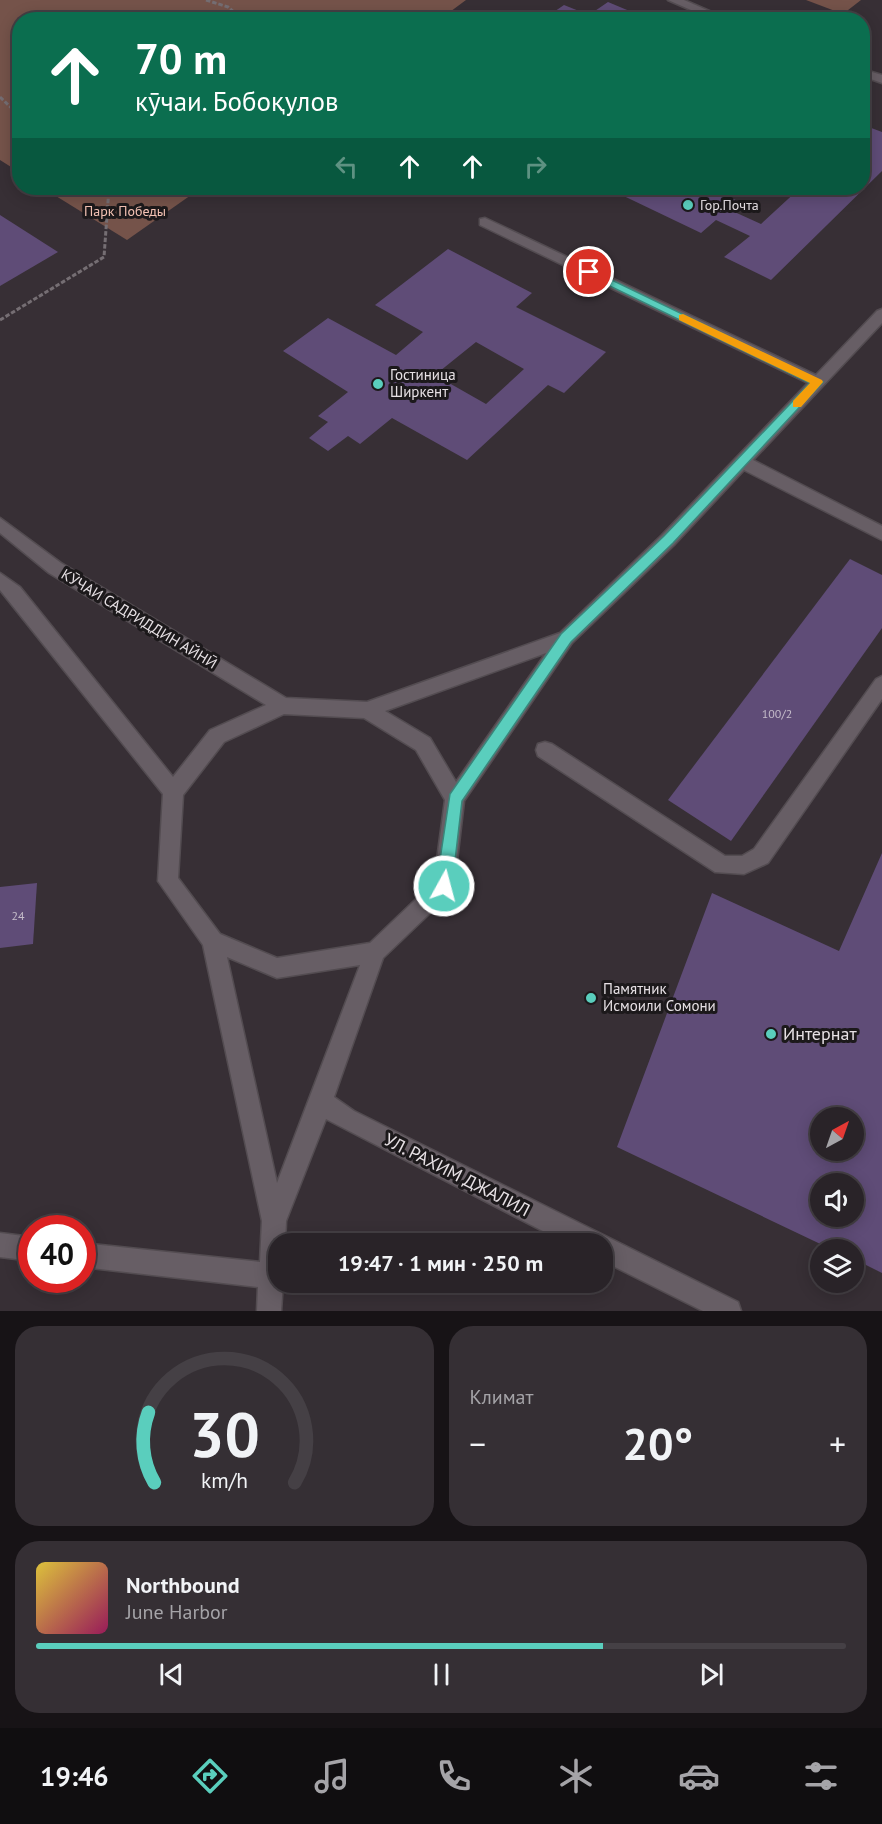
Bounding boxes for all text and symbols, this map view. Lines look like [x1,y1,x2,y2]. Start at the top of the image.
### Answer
text: 70 m [135,31,227,86]
icon: ahead [36,36,114,114]
text: кӯчаи. Бобоқулов [135,84,338,118]
icon: left [330,150,363,183]
icon: ahead [393,150,426,183]
icon: ahead [456,150,489,183]
icon: right [519,150,552,183]
place label: Гор.Почта [700,196,759,214]
marker: Гор.Почта [681,198,695,212]
park label: Парк Победы [84,202,166,220]
pin [563,246,614,297]
icon: arrive [572,255,605,288]
place label: Гостиница Ширкент [390,365,456,401]
marker: Гостиница Ширкент [371,377,385,391]
street label: КӮЧАИ САДРИДДИН АЙНӢ [58,564,221,673]
house number: 100/2 [762,706,792,721]
position arrow [412,854,476,918]
house number: 24 [11,908,25,923]
place label: Памятник Исмоили Сомони [603,979,716,1015]
marker: Памятник Исмоили Сомони [584,991,598,1005]
place label: Интернат [783,1022,857,1045]
marker: Интернат [764,1027,778,1041]
north arrow [810,1107,864,1161]
map controls [810,1107,864,1293]
street label: УЛ. РАХИМ ДЖАЛИЛ [380,1128,534,1221]
button: sound [810,1173,864,1227]
speed limit sign: 40 [18,1215,96,1293]
button: layers [810,1239,864,1293]
text: 19:47 · 1 мин · 250 m [338,1249,543,1277]
text: Климат [470,1384,533,1410]
text: 30 [189,1393,260,1474]
text: 20° [622,1414,693,1472]
text: − [470,1422,486,1465]
text: + [829,1422,846,1465]
text: km/h [201,1466,248,1494]
text: Northbound [126,1571,240,1599]
text: June Harbor [126,1599,228,1625]
icon: previous [155,1658,188,1691]
icon: pause [425,1658,458,1691]
icon: next [695,1658,728,1691]
icon: directions [189,1755,231,1797]
icon: music [311,1755,353,1797]
icon: phone [433,1755,475,1797]
icon: climate [555,1755,597,1797]
icon: car [678,1755,720,1797]
icon: filters [800,1755,842,1797]
text: 19:46 [40,1759,109,1793]

